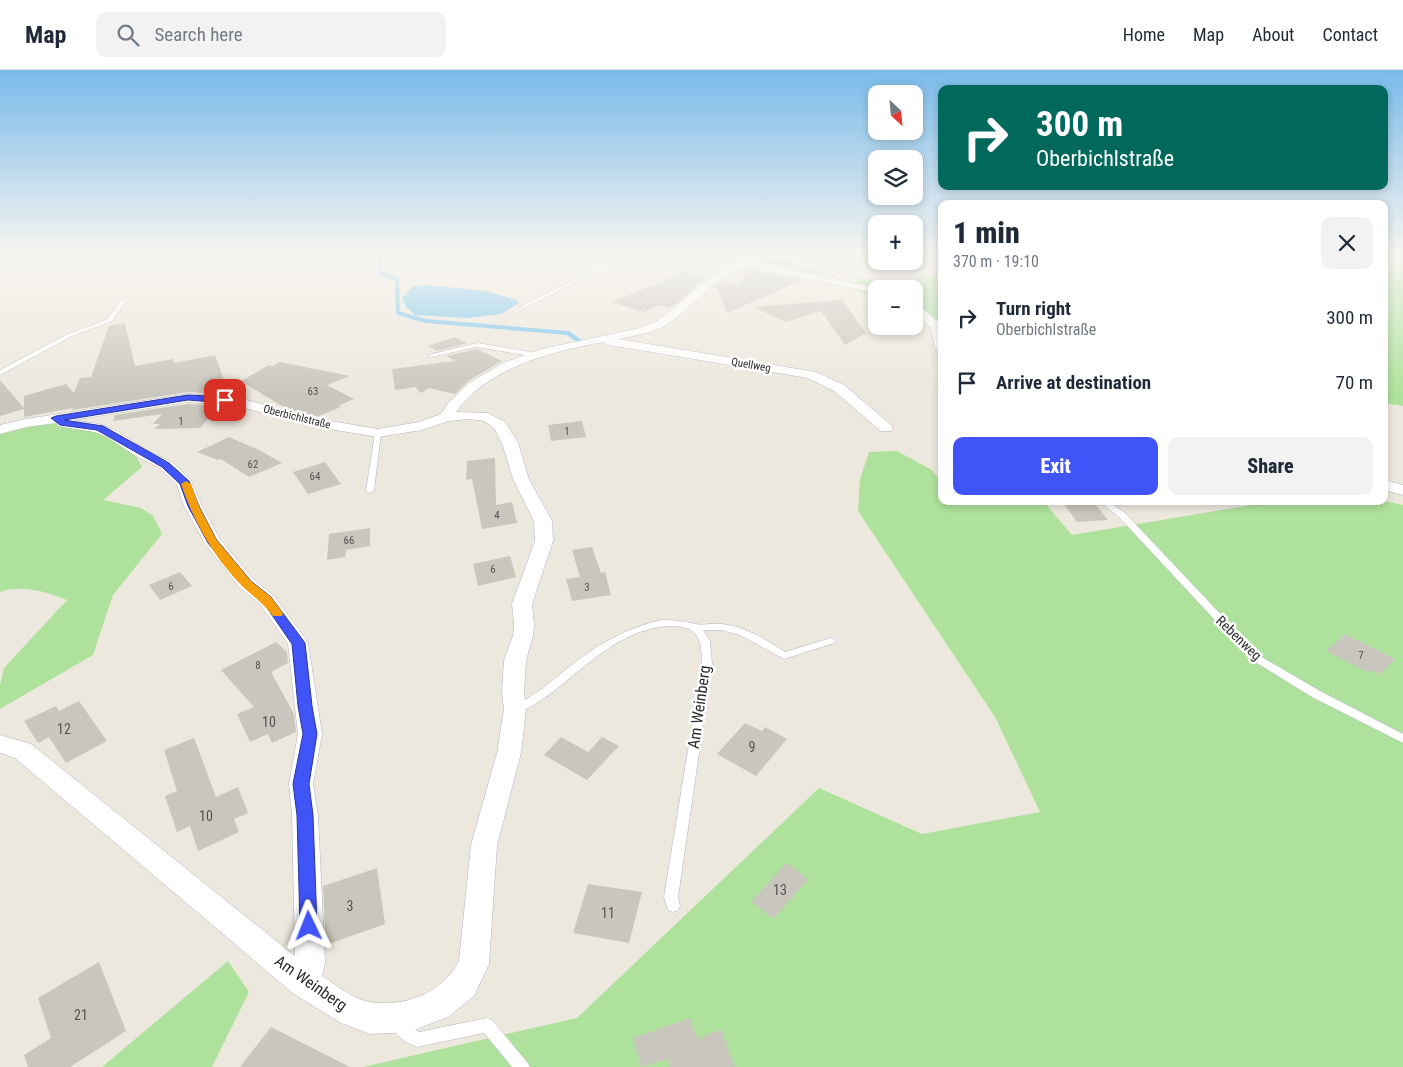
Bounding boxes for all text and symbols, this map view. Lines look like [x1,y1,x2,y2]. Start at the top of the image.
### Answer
search box [96,12,446,57]
text: Map [25,21,66,49]
icon: search [114,21,142,49]
text: Search here [154,23,243,46]
text: Home [1123,24,1165,45]
text: Map [1193,24,1224,45]
text: About [1252,24,1294,45]
text: Contact [1322,24,1378,45]
north arrow [868,85,922,140]
map controls [868,85,923,335]
text: 300 m [1036,104,1123,145]
icon: right [953,105,1018,170]
text: Oberbichlstraße [1036,146,1174,171]
button: layers [868,150,923,205]
button: + [868,215,923,270]
text: 1 min [953,215,1020,250]
button: close [1321,217,1373,269]
text: 370 m · 19:10 [953,252,1039,271]
button: − [868,280,923,335]
text: Turn right [996,297,1071,320]
icon: right [953,304,981,332]
text: 300 m [1326,306,1373,329]
text: Oberbichlstraße [996,320,1096,339]
street label: Quellweg [730,355,772,375]
icon: arrive [953,369,981,397]
text: Arrive at destination [996,371,1151,394]
text: 70 m [1336,371,1373,394]
pin [204,379,246,421]
house number: 63 [308,385,318,398]
icon: arrive [211,386,239,414]
street label: Oberbichlstraße [262,402,332,432]
house number: 1 [178,415,184,428]
house number: 1 [564,425,570,438]
button: Exit [953,437,1158,495]
button: Share [1168,437,1373,495]
house number: 62 [248,458,258,471]
house number: 64 [310,470,321,483]
house number: 4 [494,509,500,522]
house number: 66 [344,534,354,547]
house number: 6 [490,563,496,576]
house number: 6 [168,580,174,593]
house number: 3 [584,581,590,594]
street label: Rebenweg [1213,613,1265,663]
house number: 7 [1358,649,1364,662]
house number: 8 [255,659,261,672]
street label: Am Weinberg [684,664,714,750]
house number: 10 [262,714,276,730]
house number: 12 [57,721,71,737]
house number: 9 [749,739,755,755]
house number: 10 [199,808,213,824]
house number: 13 [773,882,787,898]
house number: 3 [347,898,353,914]
position arrow [282,899,334,951]
house number: 11 [601,905,615,921]
street label: Am Weinberg [271,951,351,1015]
house number: 21 [74,1007,88,1023]

